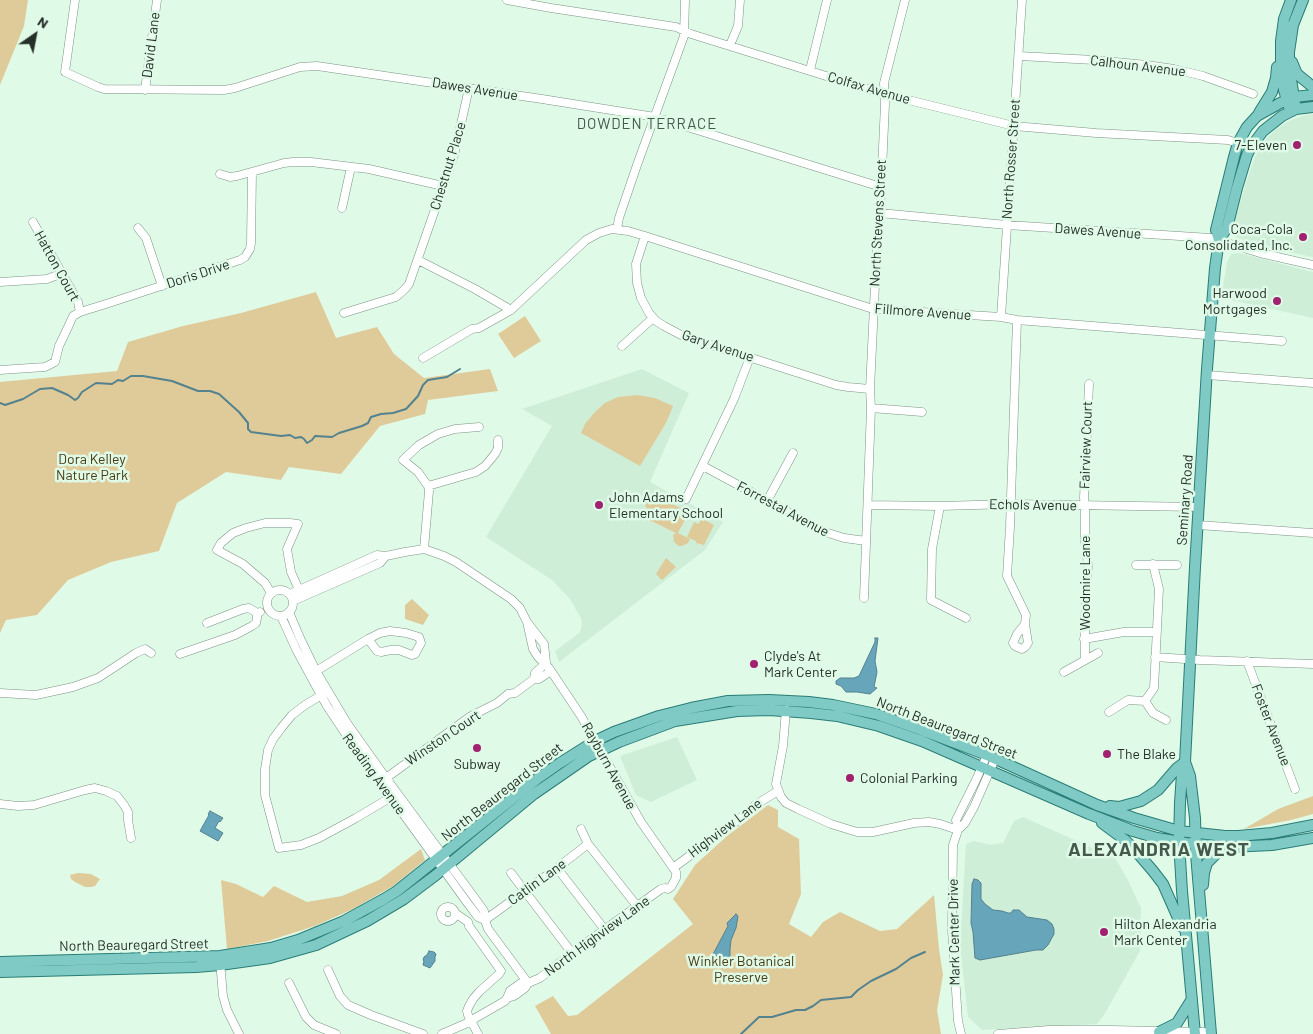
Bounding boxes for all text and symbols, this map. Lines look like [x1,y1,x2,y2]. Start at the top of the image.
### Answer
north arrow [10,10,60,60]
street label: David Lane [139,11,163,79]
text: N [35,12,52,32]
street label: Calhoun Avenue [1089,52,1187,80]
street label: Colfax Avenue [826,68,912,108]
street label: Dawes Avenue [431,74,519,104]
street label: North Rosser Street [998,98,1024,220]
district label: DOWDEN TERRACE [575,115,719,133]
street label: Chestnut Place [427,120,469,212]
place label: 7-Eleven [1234,137,1287,153]
marker: 7-Eleven [1291,139,1303,151]
street label: North Stevens Street [866,159,890,287]
street label: Dawes Avenue [1054,220,1142,242]
place label: Coca-Cola Consolidated, Inc. [1185,221,1293,253]
street label: Hatton Court [31,228,83,304]
marker: Coca-Cola Consolidated, Inc. [1297,231,1309,243]
street label: Doris Drive [164,256,232,292]
place label: Harwood Mortgages [1203,285,1267,318]
marker: Harwood Mortgages [1271,295,1283,307]
street label: Fillmore Avenue [874,300,972,324]
street label: Gary Avenue [680,326,756,366]
street label: Fairview Court [1076,401,1096,489]
park label: Dora Kelley Nature Park [56,451,128,484]
street label: Seminary Road [1173,454,1197,546]
street label: Forrestal Avenue [734,478,832,540]
place label: John Adams Elementary School [609,489,723,522]
street label: Echols Avenue [989,496,1077,514]
marker: John Adams Elementary School [593,499,605,511]
street label: Woodmire Lane [1077,536,1093,630]
place label: Clyde's At Mark Center [764,648,837,680]
marker: Clyde's At Mark Center [748,658,760,670]
street label: Foster Avenue [1248,682,1294,768]
street label: North Beauregard Street [874,693,1020,763]
street label: Winston Court [402,707,484,769]
street label: Rayburn Avenue [578,719,640,813]
street label: Reading Avenue [339,730,409,818]
street label: North Beauregard Street [438,739,566,845]
marker: Subway [471,742,483,754]
place label: The Blake [1117,746,1176,762]
marker: The Blake [1101,748,1113,760]
place label: Subway [454,756,500,772]
place label: Colonial Parking [860,770,957,786]
marker: Colonial Parking [844,772,856,784]
street label: Highview Lane [685,795,765,861]
district label: ALEXANDRIA WEST [1066,839,1252,861]
street label: Catlin Lane [505,855,569,909]
street label: Mark Center Drive [945,878,963,986]
street label: North Highview Lane [541,892,653,980]
place label: Hilton Alexandria Mark Center [1114,916,1217,949]
marker: Hilton Alexandria Mark Center [1098,926,1110,938]
street label: North Beauregard Street [59,935,209,955]
park label: Winkler Botanical Preserve [688,953,794,986]

